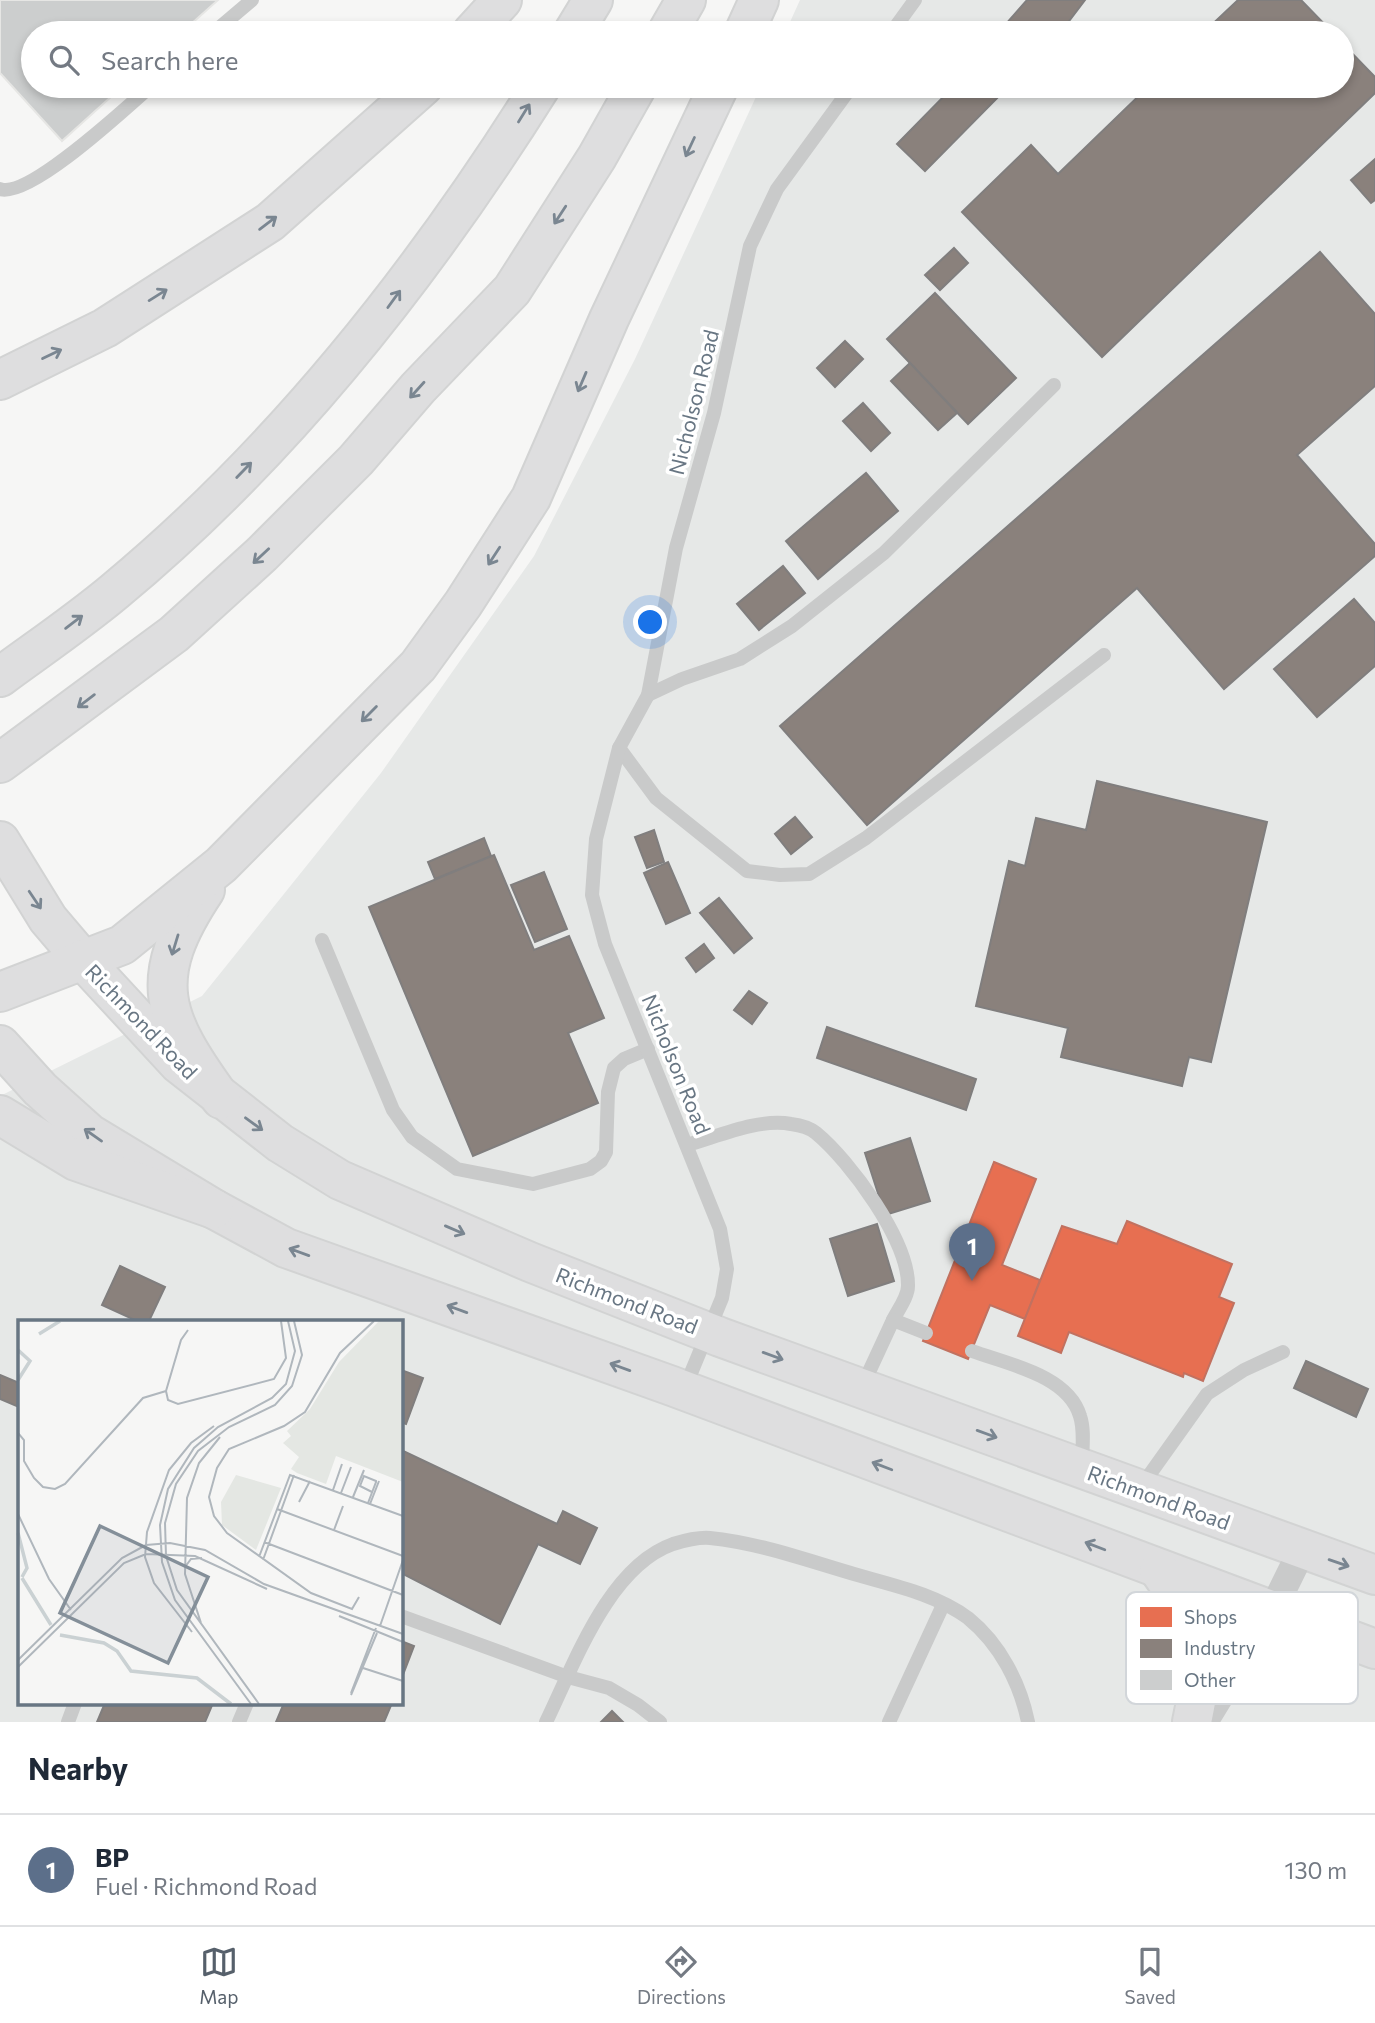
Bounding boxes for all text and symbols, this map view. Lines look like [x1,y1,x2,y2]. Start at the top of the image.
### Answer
search box [21,21,1354,98]
icon: search [45,41,83,79]
text: Search here [101,44,239,75]
one-way arrow [517,103,531,123]
one-way arrow [683,136,696,158]
one-way arrow [552,205,567,224]
one-way arrow [258,216,277,231]
one-way arrow [148,288,168,302]
one-way arrow [386,291,401,309]
street label: Nicholson Road [663,327,723,477]
one-way arrow [41,346,62,360]
one-way arrow [575,370,588,392]
one-way arrow [408,381,425,398]
one-way arrow [235,462,252,479]
one-way arrow [487,545,501,565]
one-way arrow [253,547,270,564]
your location [633,605,667,639]
one-way arrow [65,614,83,629]
one-way arrow [77,694,96,708]
one-way arrow [361,706,378,723]
one-way arrow [28,890,42,909]
one-way arrow [168,934,181,956]
street label: Richmond Road [81,958,203,1084]
street label: Nicholson Road [638,990,716,1138]
one-way arrow [245,1116,264,1131]
one-way arrow [84,1128,103,1142]
pin: 1 [949,1223,995,1281]
one-way arrow [444,1224,465,1237]
one-way arrow [288,1245,310,1258]
street label: Richmond Road [553,1261,701,1339]
one-way arrow [447,1302,469,1314]
inset map [18,1320,402,1704]
one-way arrow [762,1351,784,1363]
one-way arrow [609,1360,631,1372]
one-way arrow [976,1429,998,1441]
one-way arrow [872,1458,894,1471]
street label: Richmond Road [1084,1460,1234,1534]
one-way arrow [1085,1538,1107,1551]
one-way arrow [1327,1557,1349,1570]
legend [1126,1592,1358,1704]
text: Shops [1184,1605,1237,1628]
text: Industry [1184,1636,1256,1659]
text: Other [1184,1668,1236,1691]
text: Nearby [28,1749,128,1786]
text: BP [95,1841,129,1872]
text: 1 [46,1856,56,1884]
text: 130 m [1285,1856,1347,1884]
text: Fuel · Richmond Road [95,1872,317,1900]
tab: Map [199,1943,238,2008]
tab: Directions [637,1943,726,2008]
tab: Saved [1124,1943,1176,2008]

